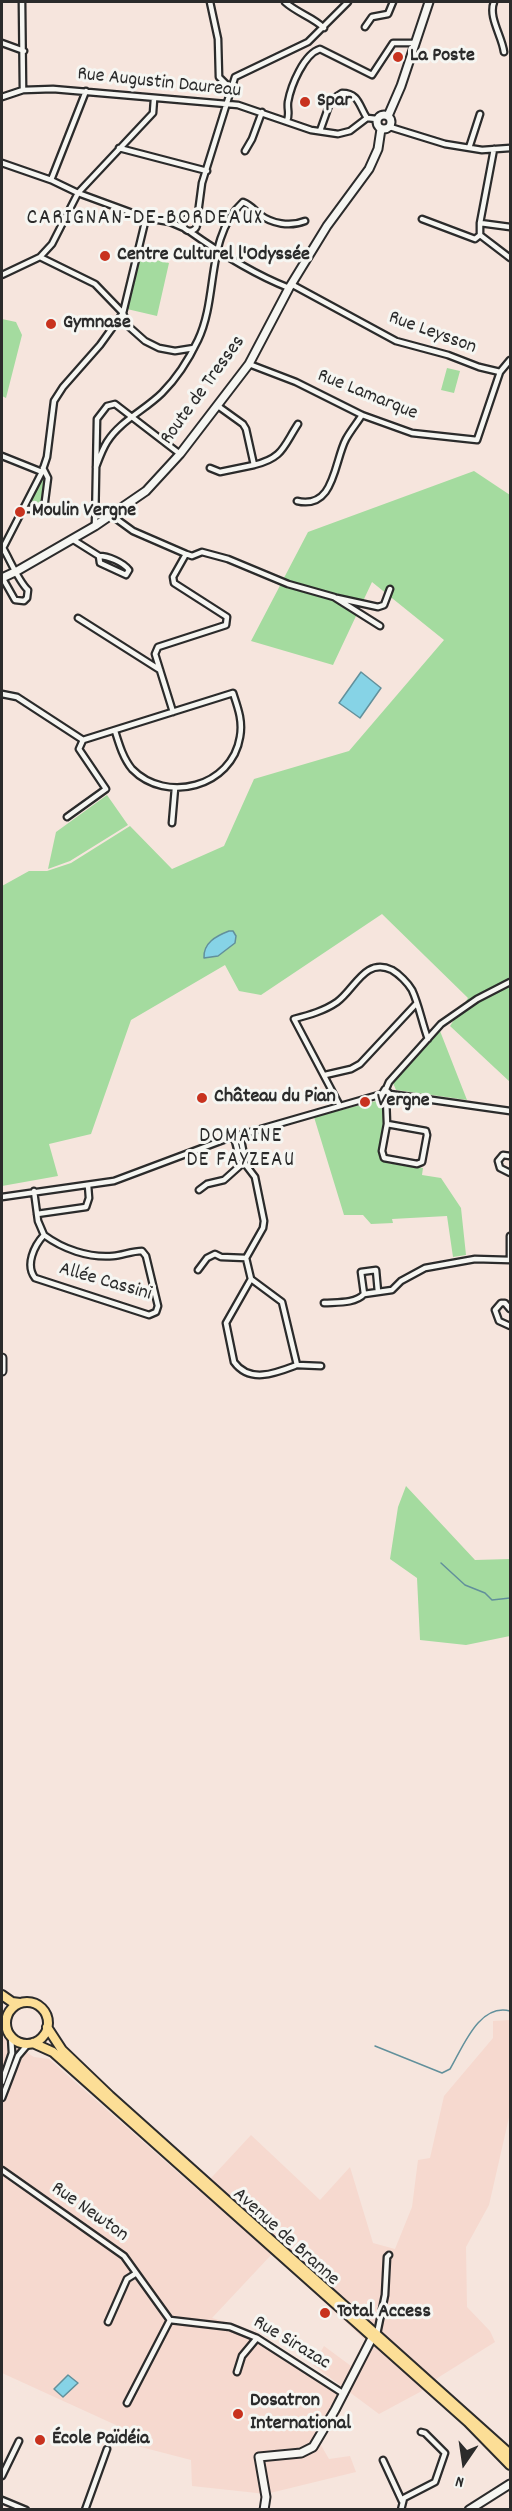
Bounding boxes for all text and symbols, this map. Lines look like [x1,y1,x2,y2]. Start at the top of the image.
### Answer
place label: La Poste [410,45,475,69]
marker: La Poste [391,50,405,64]
street label: Rue Augustin Daureau [76,63,242,105]
place label: Spar [317,90,352,114]
marker: Spar [298,95,312,109]
district label: CARIGNAN-DE-BORDEAUX [26,207,264,233]
place label: Centre Culturel l'Odyssée [117,244,310,268]
marker: Centre Culturel l'Odyssée [98,249,112,263]
street label: Rue Leysson [385,307,479,361]
place label: Gymnase [63,312,131,336]
marker: Gymnase [44,317,58,331]
street label: Route de Tresses [156,332,252,450]
street label: Rue Lamarque [313,365,421,427]
place label: Moulin Vergne [32,500,136,524]
marker: Moulin Vergne [13,505,27,519]
place label: Château du Pian [214,1086,336,1110]
place label: Vergne [377,1090,430,1114]
marker: Château du Pian [195,1091,209,1105]
marker: Vergne [358,1095,372,1109]
district label: DOMAINE DE FAYZEAU [186,1125,296,1175]
street label: Allée Cassini [56,1258,154,1308]
street label: Rue Newton [46,2178,132,2248]
street label: Avenue de Branne [227,2184,343,2292]
place label: Total Access [337,2301,431,2325]
marker: Total Access [318,2306,332,2320]
street label: Rue Sirazac [248,2312,334,2376]
place label: Dosatron International [250,2390,351,2437]
marker: Dosatron International [231,2407,245,2421]
place label: École Païdéia [52,2428,149,2452]
marker: École Païdéia [33,2433,47,2447]
north arrow [434,2433,494,2493]
text: N [453,2469,466,2493]

